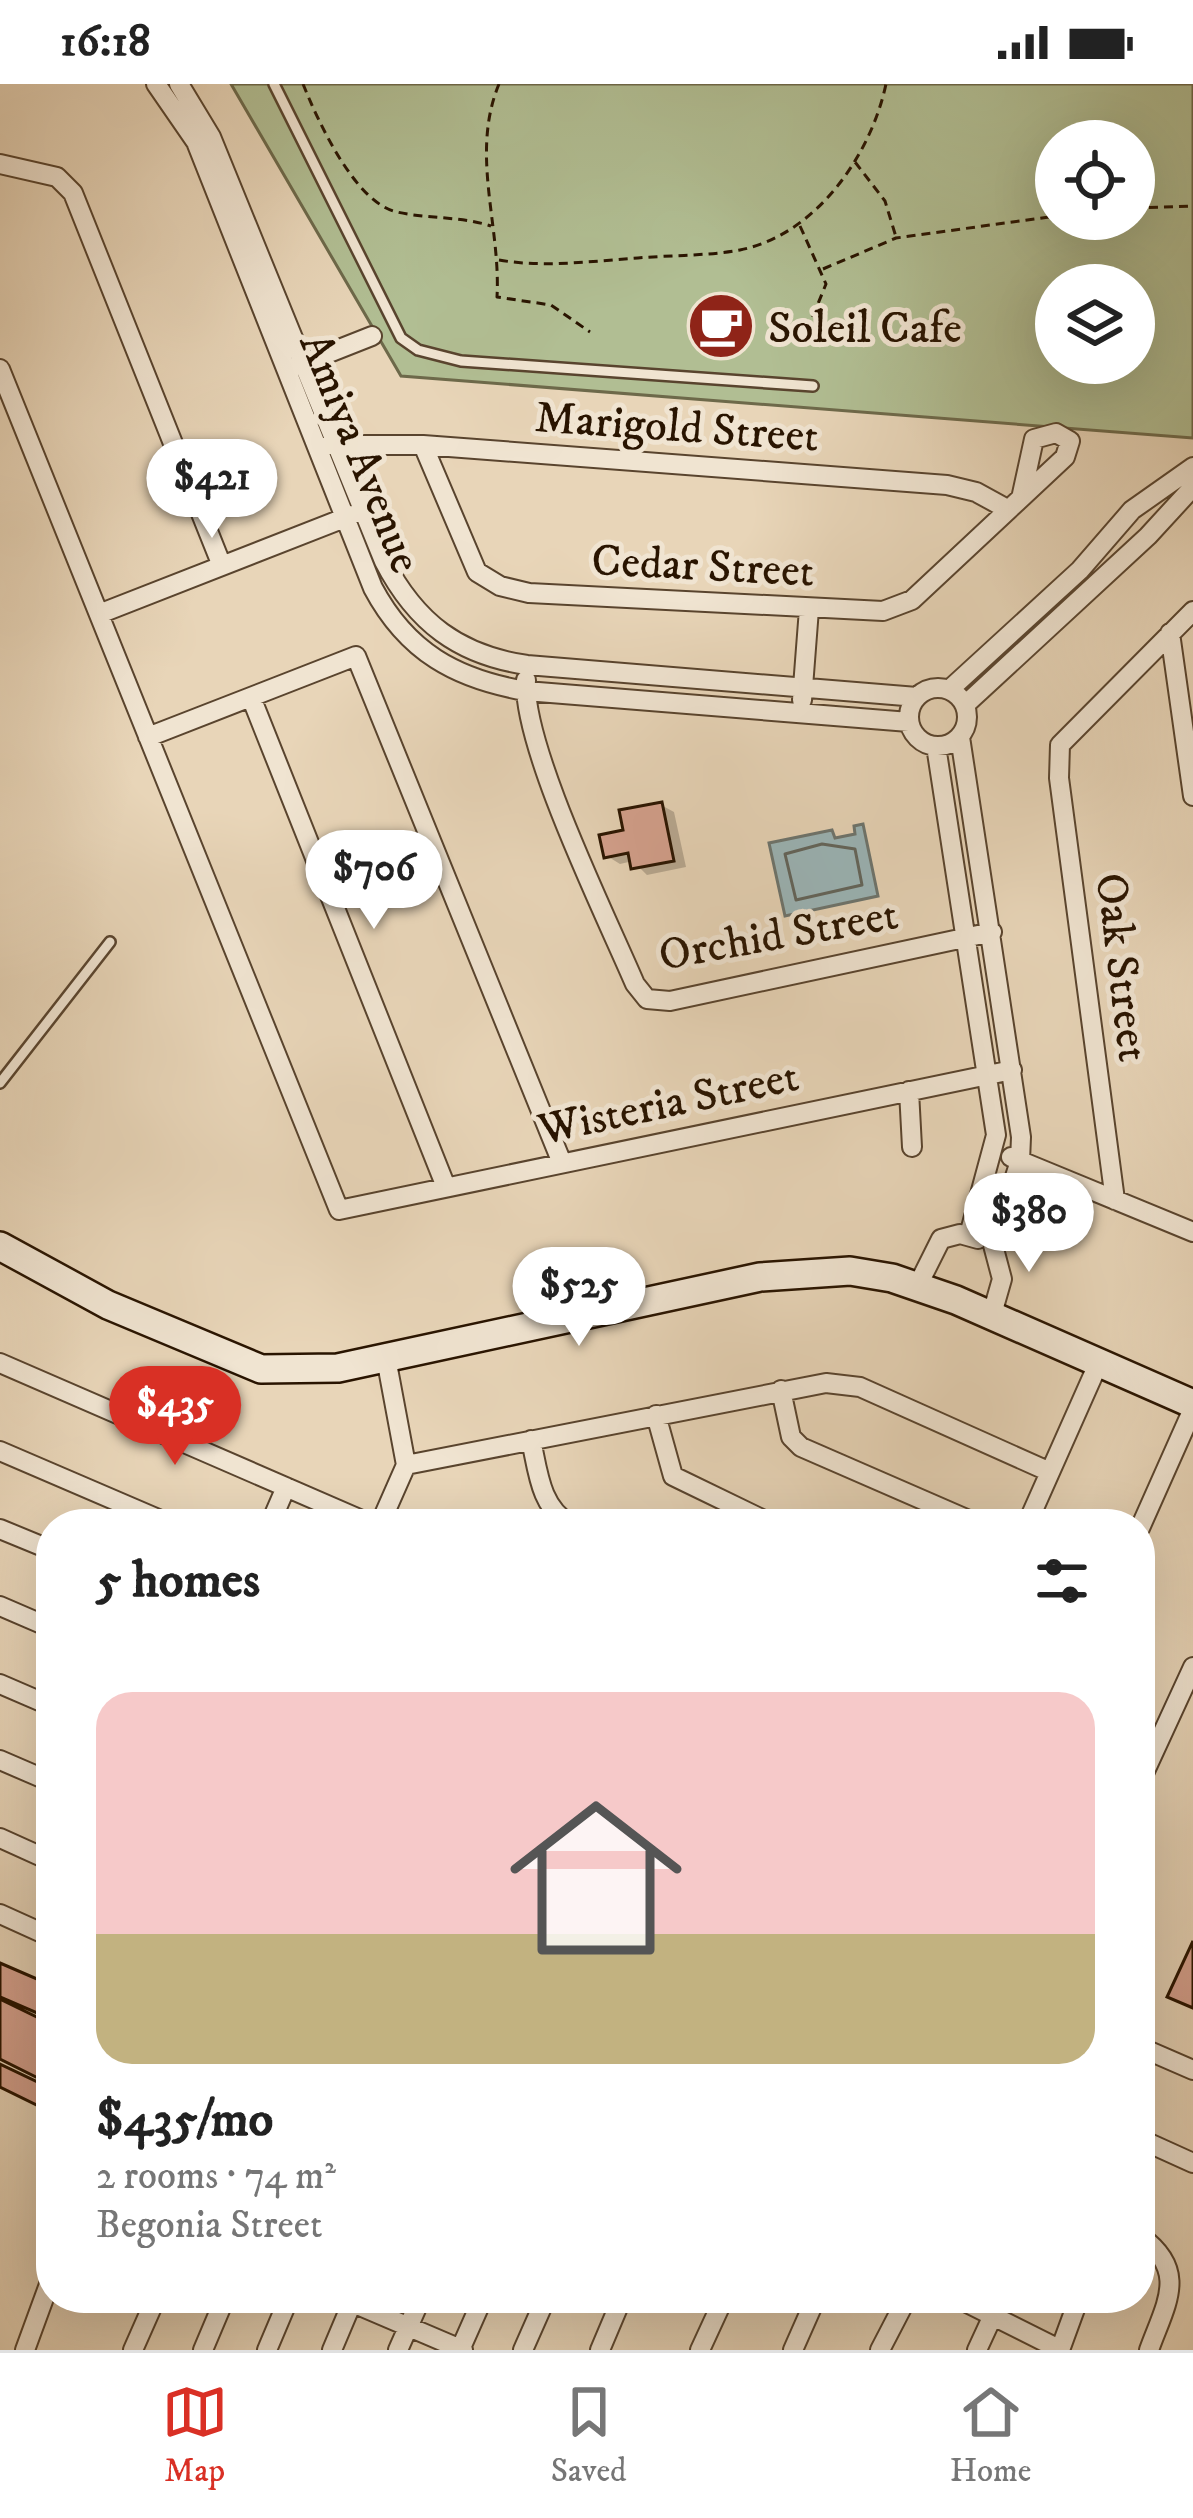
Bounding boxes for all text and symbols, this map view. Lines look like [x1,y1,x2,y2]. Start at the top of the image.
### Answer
text: 16:18 [60,14,151,70]
map controls [1035,120,1155,384]
button: locate [1035,120,1155,240]
button: layers [1035,264,1155,384]
cafe icon: Soleil Cafe [686,291,756,361]
place label: Soleil Cafe [768,301,962,357]
street label: Amiya Avenue [286,325,433,581]
street label: Marigold Street [533,390,821,466]
pin: $421 [141,439,283,541]
text: $421 [173,453,251,502]
street label: Cedar Street [590,533,816,601]
pin: $706 [303,830,445,932]
text: $706 [332,844,416,893]
street label: Oak Street [1082,870,1160,1065]
street label: Orchid Street [655,887,902,985]
street label: Wisteria Street [533,1049,804,1159]
pin: $380 [958,1173,1100,1275]
text: $380 [991,1187,1067,1236]
pin: $525 [508,1247,650,1349]
text: $525 [540,1261,618,1310]
pin: $435 [104,1366,246,1468]
text: $435 [136,1380,214,1429]
icon: filters [1029,1548,1095,1614]
text: 5 homes [96,1549,260,1613]
icon: home [488,1770,704,1986]
text: $435/mo [96,2088,273,2152]
text: 2 rooms · 74 m² [96,2152,336,2201]
text: Begonia Street [96,2201,322,2250]
tab: Map [162,2379,228,2492]
tab: Saved [551,2379,627,2492]
tab: Home [950,2379,1031,2492]

